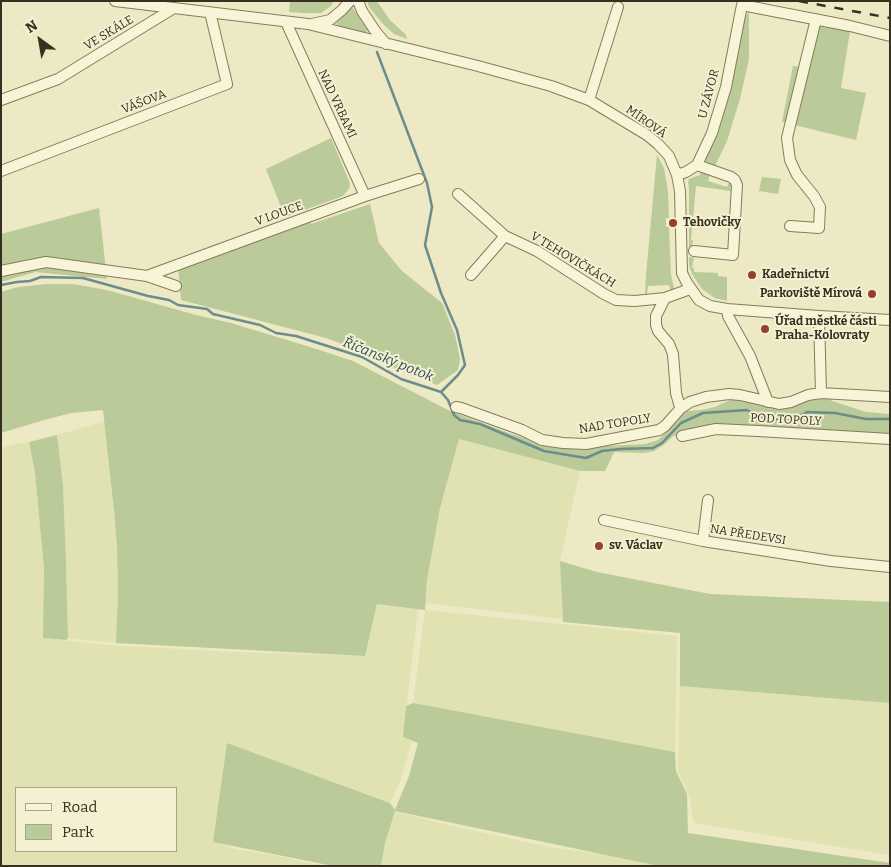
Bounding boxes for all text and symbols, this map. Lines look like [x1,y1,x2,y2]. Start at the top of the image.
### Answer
street label: VE SKÁLE [82,13,136,53]
north arrow [15,15,65,65]
text: N [23,17,41,37]
street label: NAD VRBAMI [315,67,359,141]
street label: U ZÁVOR [696,68,722,120]
street label: VÁŠOVA [120,87,168,117]
street label: MÍROVÁ [623,103,669,141]
street label: V LOUCE [253,199,305,229]
place label: Tehovičky [683,216,741,230]
marker: Tehovičky [667,217,679,229]
street label: V TEHOVIČKÁCH [528,229,618,291]
place label: Kadeřnictví [762,268,829,282]
marker: Kadeřnictví [746,269,758,281]
place label: Parkoviště Mírová [760,287,862,301]
marker: Parkoviště Mírová [866,288,878,300]
place label: Úřad městké části Praha-Kolovraty [775,315,877,343]
marker: Úřad městké části Praha-Kolovraty [759,323,771,335]
water label: Říčanský potok [340,334,436,386]
street label: NAD TOPOLY [578,411,652,437]
street label: POD TOPOLY [750,411,822,429]
street label: NA PŘEDEVSI [709,522,787,548]
place label: sv. Václav [609,539,663,553]
marker: sv. Václav [593,540,605,552]
legend [15,787,178,852]
text: Road [62,798,97,816]
text: Park [62,823,94,841]

